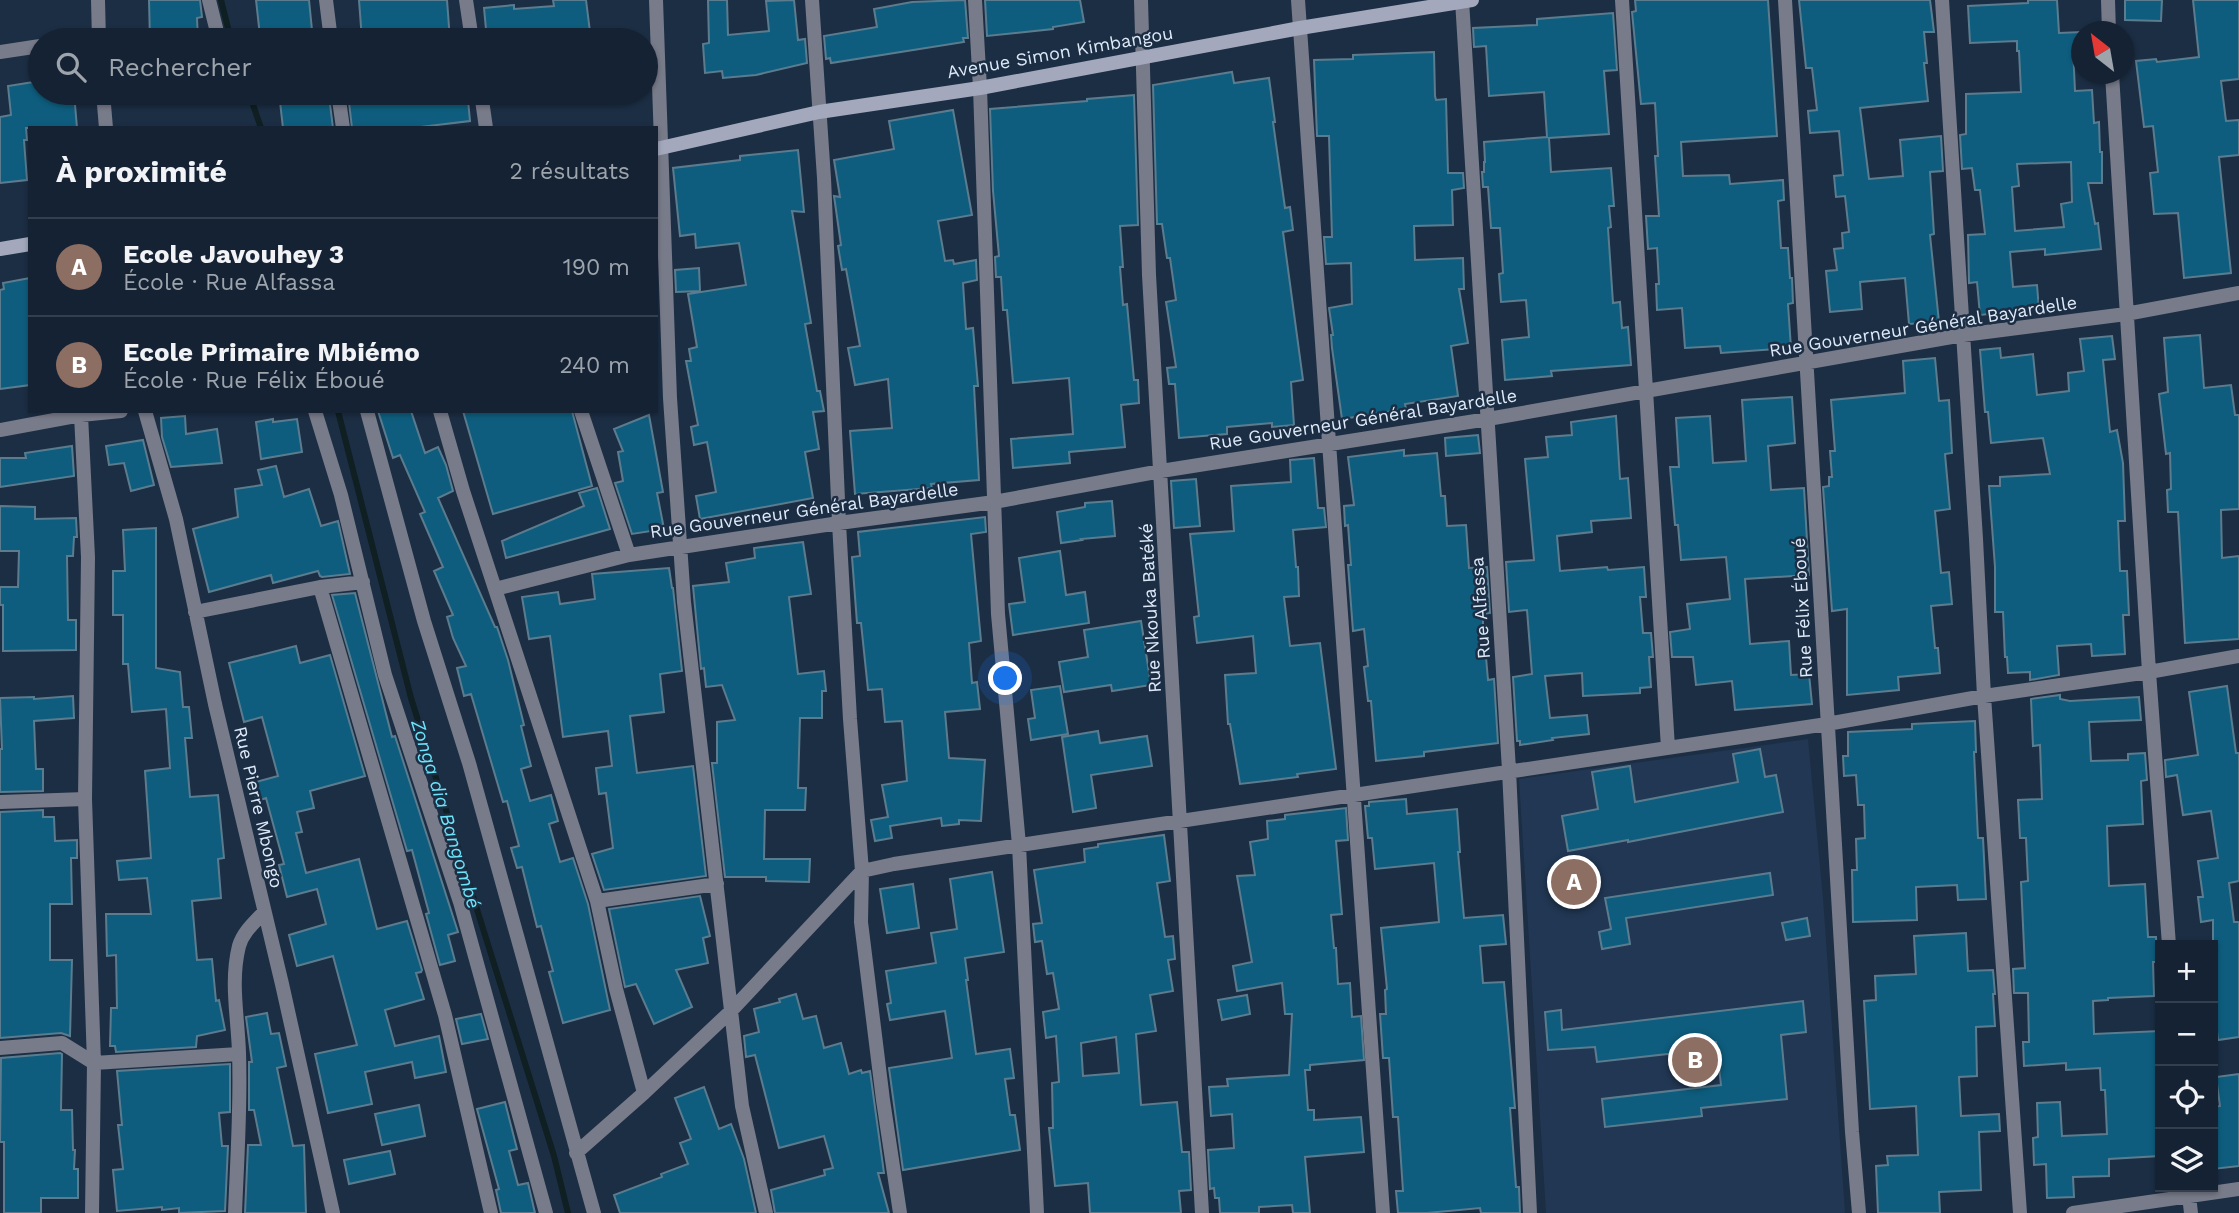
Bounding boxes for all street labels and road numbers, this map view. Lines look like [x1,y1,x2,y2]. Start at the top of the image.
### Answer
street label: Avenue Simon Kimbangou [945,22,1175,82]
street label: Rue Gouverneur Général Bayardelle [1768,291,2078,361]
street label: Rue Gouverneur Général Bayardelle [1208,384,1518,454]
street label: Rue Gouverneur Général Bayardelle [648,478,960,542]
street label: Rue Nkouka Batéké [1135,523,1165,693]
street label: Rue Félix Éboué [1788,537,1816,679]
street label: Rue Alfassa [1466,556,1494,660]
street label: Rue Pierre Mbongo [230,724,288,890]

